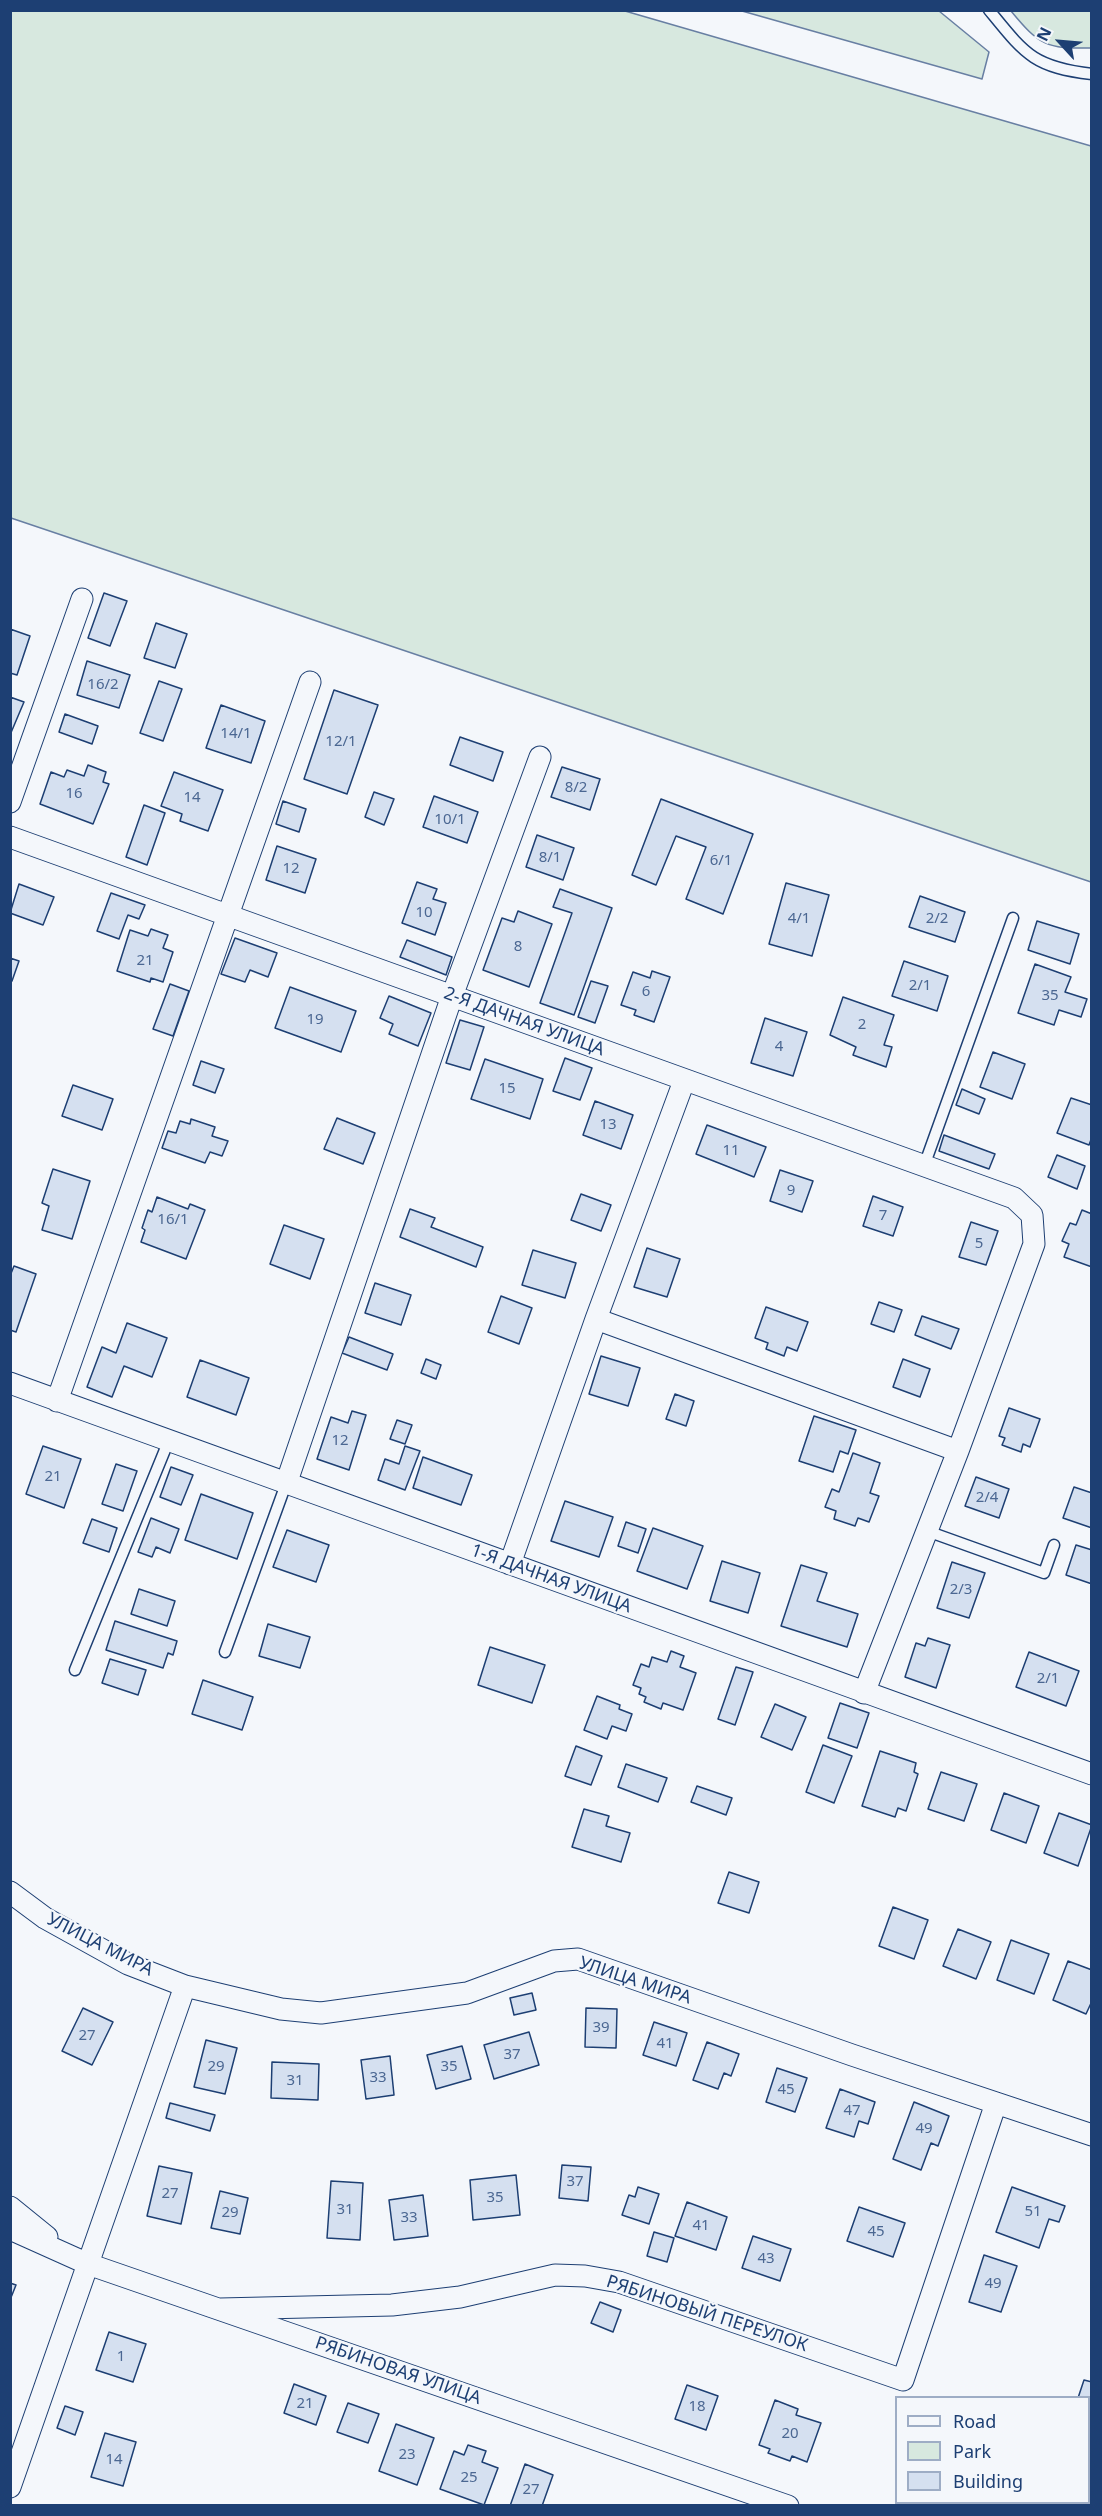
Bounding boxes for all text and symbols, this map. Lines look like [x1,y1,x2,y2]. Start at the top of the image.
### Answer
north arrow [1030,12,1090,72]
text: N [1031,23,1057,45]
house number: 16/2 [87,676,119,694]
house number: 14/1 [220,725,252,743]
house number: 12/1 [325,733,357,751]
house number: 8/2 [565,779,587,797]
house number: 16 [65,785,83,803]
house number: 14 [183,789,201,807]
house number: 10/1 [434,811,466,829]
house number: 8/1 [539,849,561,867]
house number: 6/1 [710,852,732,870]
house number: 12 [282,860,300,878]
house number: 10 [415,904,433,922]
house number: 4/1 [788,910,810,928]
house number: 2/2 [926,910,948,928]
house number: 8 [514,938,522,956]
house number: 21 [136,952,154,970]
house number: 2/1 [909,977,931,995]
street label: 2-Я ДАЧНАЯ УЛИЦА [441,983,607,1061]
house number: 6 [642,983,650,1001]
house number: 35 [1041,987,1059,1005]
house number: 19 [306,1011,324,1029]
house number: 2 [858,1016,866,1034]
house number: 4 [775,1038,783,1056]
house number: 15 [498,1080,516,1098]
house number: 13 [599,1116,617,1134]
house number: 11 [722,1142,740,1160]
house number: 9 [787,1182,795,1200]
house number: 7 [879,1207,887,1225]
house number: 16/1 [157,1211,189,1229]
house number: 5 [975,1235,983,1253]
house number: 12 [331,1432,349,1450]
house number: 21 [44,1468,62,1486]
house number: 2/4 [976,1489,998,1507]
street label: 1-Я ДАЧНАЯ УЛИЦА [468,1540,634,1618]
house number: 2/3 [950,1581,972,1599]
house number: 2/1 [1037,1670,1059,1688]
street label: УЛИЦА МИРА [43,1909,157,1981]
street label: УЛИЦА МИРА [576,1953,694,2009]
house number: 39 [592,2019,610,2037]
house number: 27 [78,2027,96,2045]
house number: 41 [656,2035,674,2053]
house number: 37 [503,2046,521,2064]
house number: 29 [207,2058,225,2076]
house number: 35 [440,2058,458,2076]
house number: 33 [369,2069,387,2087]
house number: 31 [286,2072,304,2090]
house number: 45 [777,2081,795,2099]
house number: 47 [843,2102,861,2120]
house number: 49 [915,2120,933,2138]
house number: 37 [566,2173,584,2191]
house number: 27 [161,2185,179,2203]
house number: 35 [486,2189,504,2207]
house number: 31 [336,2201,354,2219]
house number: 51 [1024,2203,1042,2221]
house number: 29 [221,2204,239,2222]
house number: 33 [400,2209,418,2227]
house number: 41 [692,2217,710,2235]
house number: 45 [867,2223,885,2241]
house number: 43 [757,2250,775,2268]
street label: РЯБИНОВЫЙ ПЕРЕУЛОК [604,2271,810,2357]
house number: 49 [984,2275,1002,2293]
street label: РЯБИНОВАЯ УЛИЦА [312,2332,484,2410]
house number: 1 [117,2348,125,2366]
house number: 21 [296,2395,314,2413]
legend [895,2396,1090,2504]
house number: 18 [688,2398,706,2416]
text: Road [953,2409,996,2433]
house number: 20 [781,2425,799,2443]
text: Park [953,2439,991,2463]
house number: 23 [398,2446,416,2464]
house number: 14 [105,2451,123,2469]
house number: 25 [460,2469,478,2487]
text: Building [953,2469,1023,2493]
house number: 27 [522,2481,540,2499]

